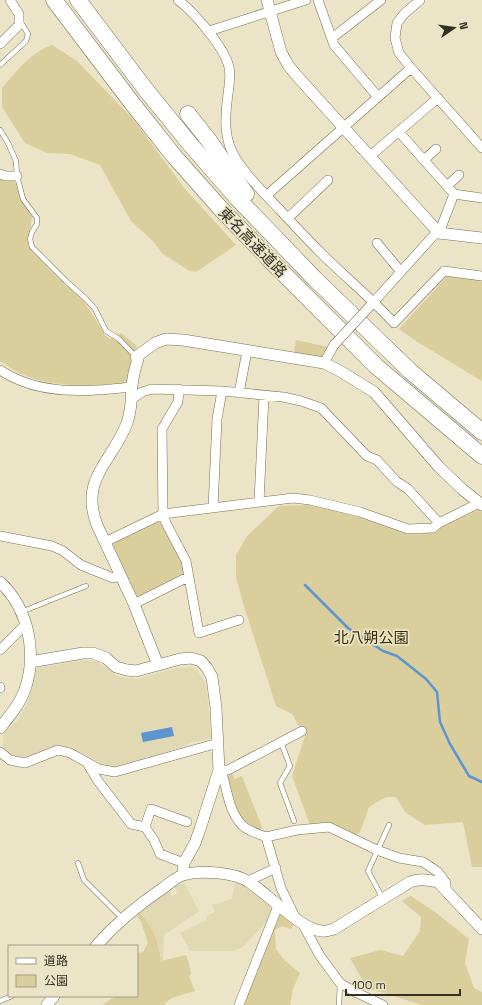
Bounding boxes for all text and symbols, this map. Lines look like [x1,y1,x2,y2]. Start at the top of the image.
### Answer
north arrow [434,8,474,48]
text: N [456,21,471,31]
street label: 東名高速道路 [215,203,291,281]
park label: 北八朔公園 [333,628,409,647]
legend [8,945,138,997]
text: 道路 [44,953,68,969]
scale bar [346,971,460,997]
text: 公園 [44,973,68,989]
text: 100 m [352,977,386,993]

